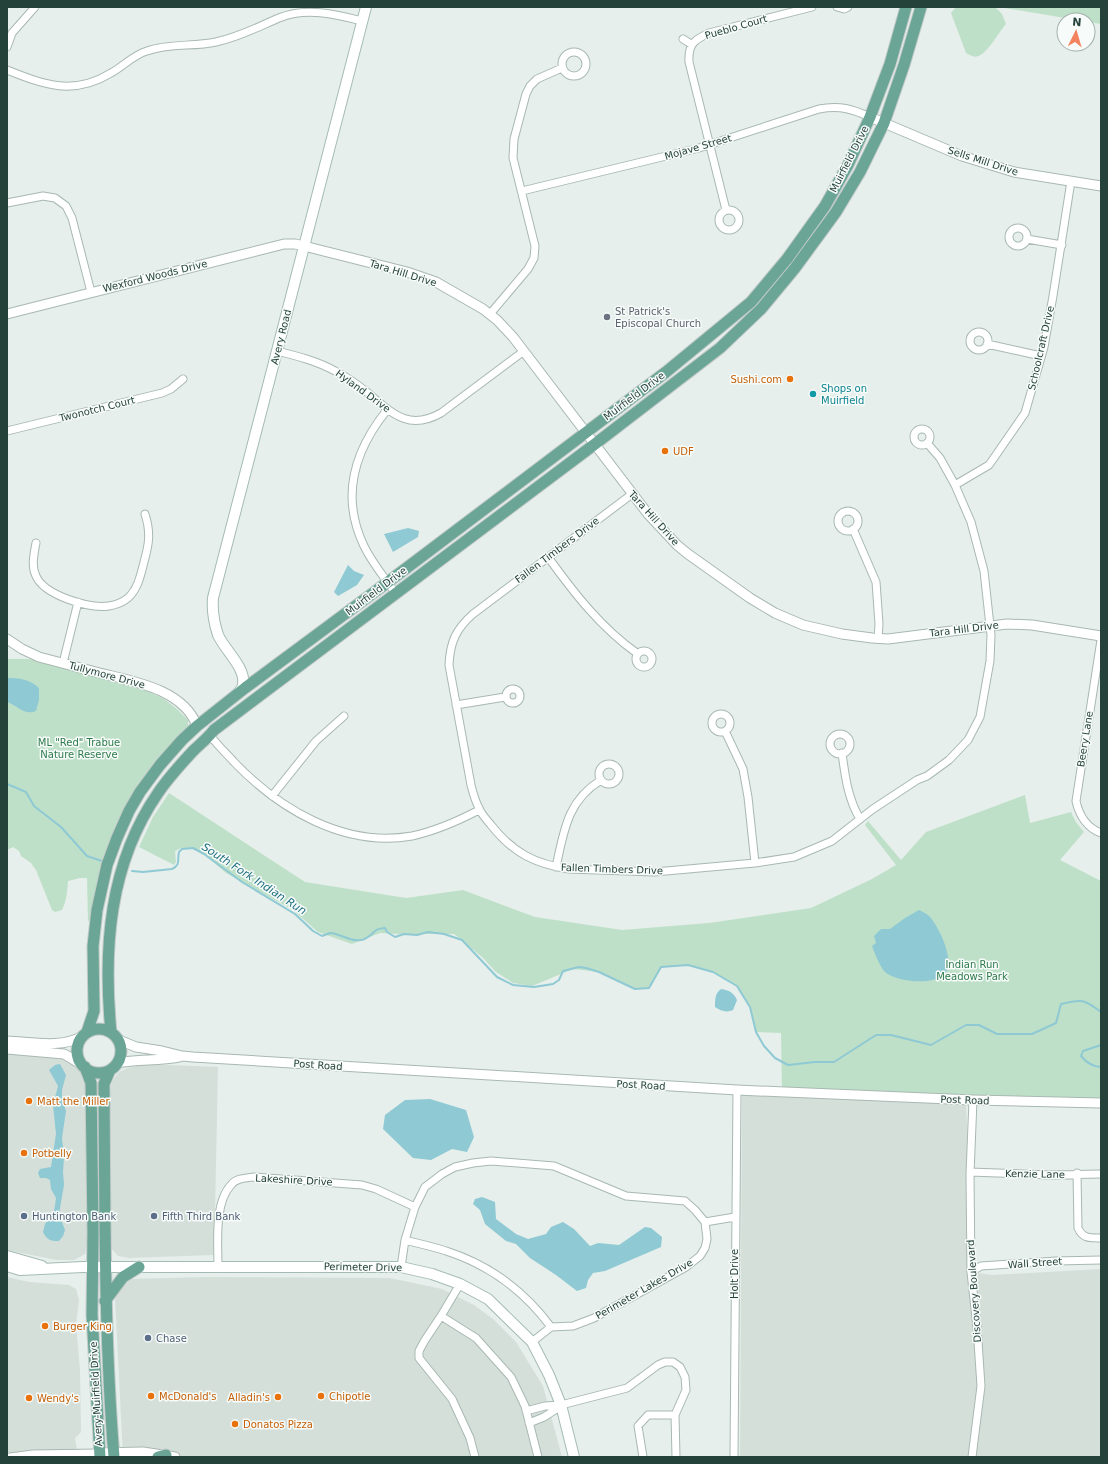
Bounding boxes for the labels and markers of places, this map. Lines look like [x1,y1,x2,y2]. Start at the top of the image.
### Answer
place label: St Patrick's Episcopal Church [615,306,701,329]
marker: St Patrick's Episcopal Church [602,312,612,322]
place label: Sushi.com [730,374,782,385]
marker: Sushi.com [785,374,795,384]
place label: Shops on Muirfield [821,383,867,406]
marker: Shops on Muirfield [808,389,818,399]
marker: UDF [660,446,670,456]
place label: UDF [673,446,694,457]
marker: Matt the Miller [24,1096,34,1106]
place label: Matt the Miller [37,1096,110,1107]
marker: Potbelly [19,1148,29,1158]
place label: Potbelly [32,1148,72,1159]
marker: Huntington Bank [19,1211,29,1221]
place label: Huntington Bank [32,1211,116,1222]
marker: Fifth Third Bank [149,1211,159,1221]
place label: Fifth Third Bank [162,1211,241,1222]
marker: Burger King [40,1321,50,1331]
place label: Burger King [53,1321,112,1332]
marker: Chase [143,1333,153,1343]
place label: Chase [156,1333,187,1344]
marker: McDonald's [146,1391,156,1401]
place label: McDonald's [159,1391,217,1402]
marker: Chipotle [316,1391,326,1401]
place label: Chipotle [329,1391,370,1402]
place label: Alladin's [228,1392,270,1403]
marker: Alladin's [273,1392,283,1402]
marker: Wendy's [24,1393,34,1403]
place label: Wendy's [37,1393,79,1404]
marker: Donatos Pizza [230,1419,240,1429]
place label: Donatos Pizza [243,1419,313,1430]

